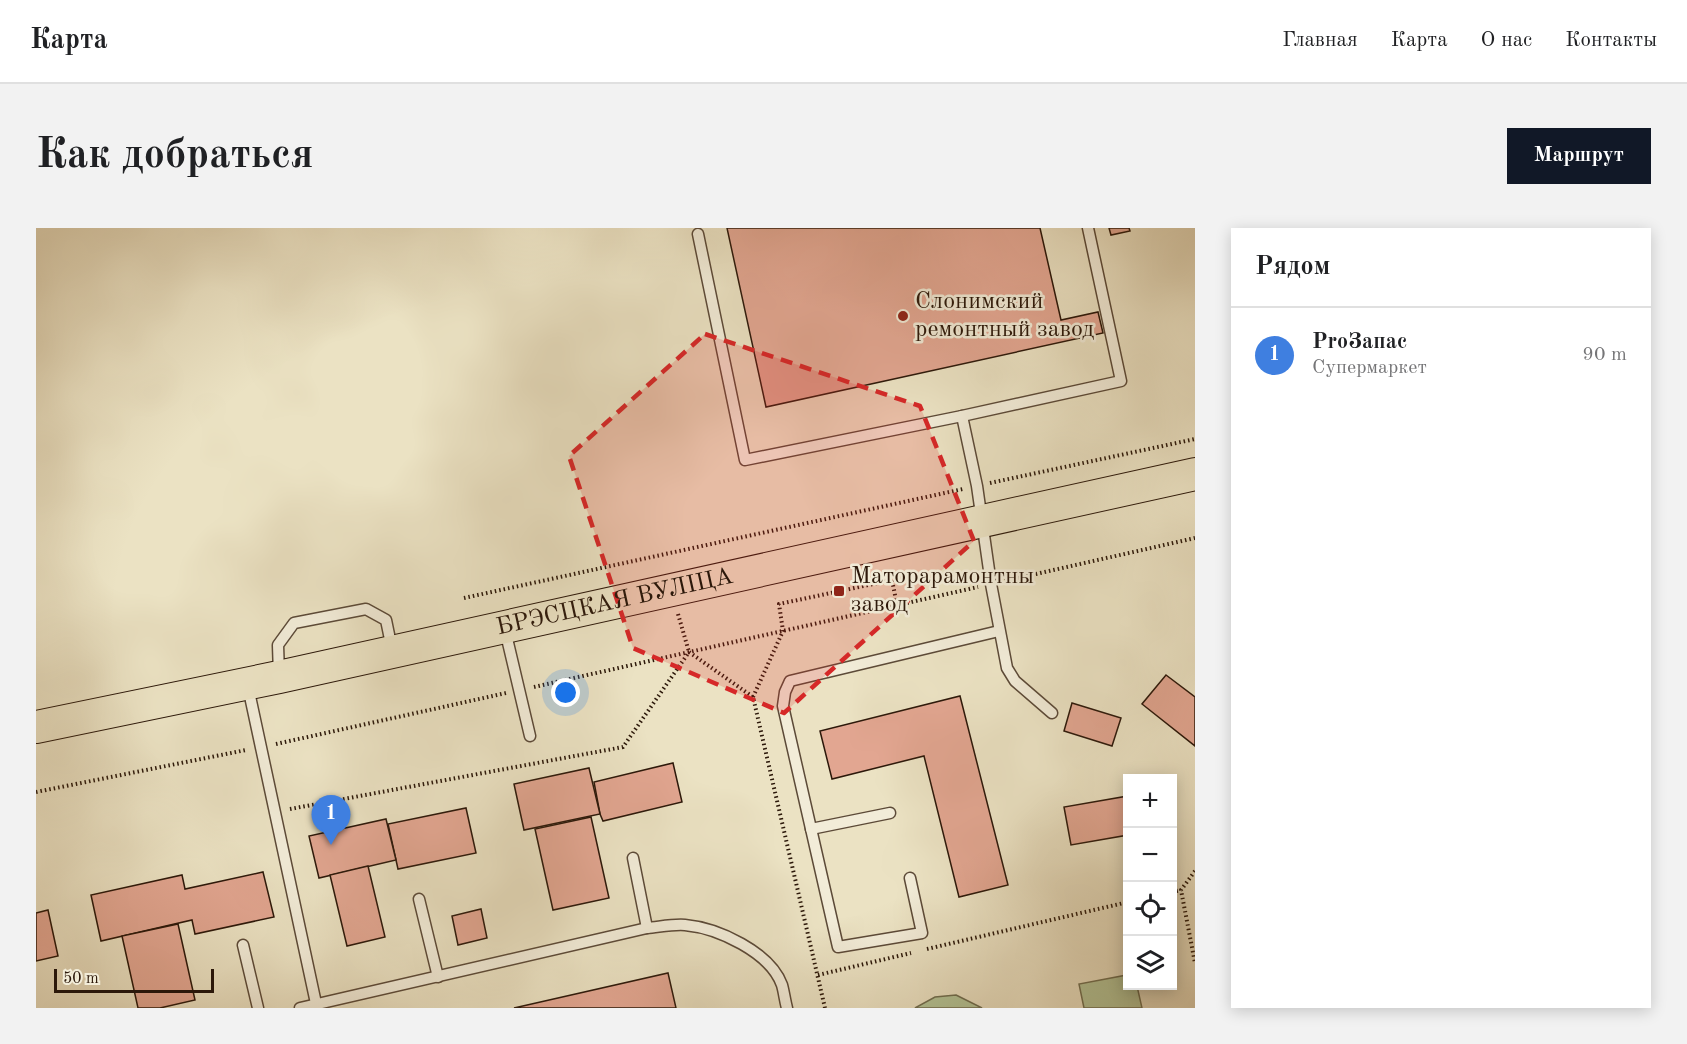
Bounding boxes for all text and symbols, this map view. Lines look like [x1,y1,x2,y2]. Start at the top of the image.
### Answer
text: Карта [30,27,108,55]
text: Главная [1282,30,1358,51]
text: Карта [1391,30,1448,51]
text: О нас [1481,30,1532,51]
text: Контакты [1565,30,1657,51]
button: Маршрут [1507,128,1651,184]
text: Как добраться [36,135,313,177]
text: Рядом [1255,254,1330,280]
place label: Слонимский ремонтный завод [915,290,1094,342]
marker: Слонимский ремонтный завод [896,309,910,323]
text: ProЗапас [1312,331,1407,353]
text: 1 [1269,345,1280,365]
text: 90 m [1582,345,1627,365]
text: Супермаркет [1312,358,1427,378]
street label: БРЭСЦКАЯ ВУЛІЦА [494,565,735,640]
place label: Маторарамонтны завод [851,565,1034,617]
marker: Маторарамонтны завод [832,584,846,598]
your location [551,678,580,707]
map controls [1123,774,1177,990]
button: + [1123,774,1177,828]
pin: 1 [312,796,350,845]
button: − [1123,828,1177,882]
button: locate [1123,882,1177,936]
button: layers [1123,936,1177,990]
scale bar [54,966,214,994]
text: 50 m [63,971,99,987]

